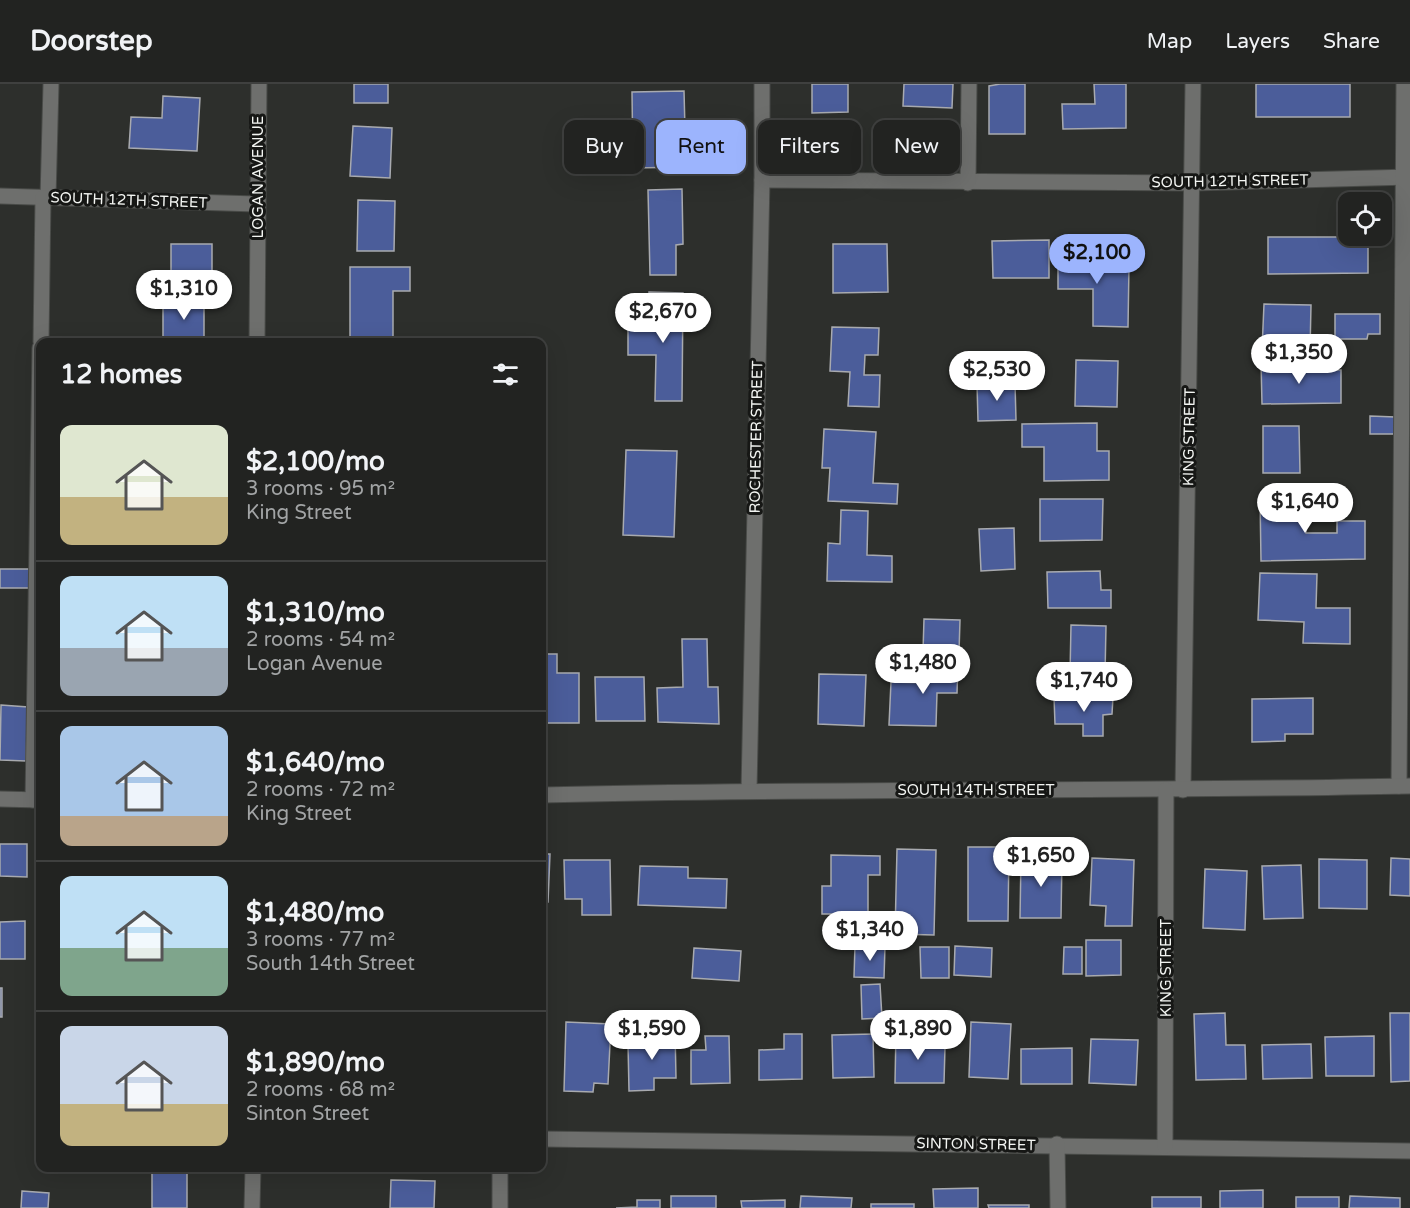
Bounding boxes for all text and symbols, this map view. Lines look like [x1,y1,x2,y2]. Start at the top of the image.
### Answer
text: Doorstep [30,24,153,58]
text: Map [1147,29,1192,54]
text: Layers [1225,29,1290,54]
text: Share [1323,29,1380,54]
street label: LOGAN AVENUE [249,116,267,238]
chip: Buy [564,120,644,174]
chip: Rent [656,120,746,174]
chip: Filters [758,120,861,174]
chip: New [873,120,960,174]
street label: SOUTH 12TH STREET [1151,171,1309,191]
street label: SOUTH 12TH STREET [50,188,208,212]
map controls [1338,192,1392,246]
button: locate [1338,192,1392,246]
pin: $2,100 [1048,234,1146,285]
text: $2,100 [1063,241,1131,265]
pin: $1,310 [135,270,233,321]
text: $1,310 [150,277,218,301]
pin: $2,670 [614,293,712,344]
text: $2,670 [629,300,697,324]
pin: $1,350 [1250,334,1348,385]
text: $1,350 [1265,341,1333,365]
pin: $2,530 [948,351,1046,402]
icon: filters [489,358,522,391]
text: $2,530 [963,358,1031,382]
text: 12 homes [60,359,182,390]
street label: ROCHESTER STREET [746,360,766,514]
street label: KING STREET [1179,388,1199,486]
text: $2,100/mo [246,446,385,477]
icon: home [108,449,180,521]
text: 3 rooms · 95 m² [246,477,395,501]
pin: $1,640 [1256,483,1354,534]
text: $1,640 [1271,490,1339,514]
text: King Street [246,501,352,525]
text: $1,310/mo [246,597,385,628]
icon: home [108,600,180,672]
text: 2 rooms · 54 m² [246,628,395,652]
pin: $1,480 [874,644,972,695]
text: $1,480 [889,651,957,675]
text: Logan Avenue [246,652,383,676]
pin: $1,740 [1035,662,1133,713]
text: $1,740 [1050,669,1118,693]
text: $1,640/mo [246,747,385,778]
icon: home [108,750,180,822]
text: 2 rooms · 72 m² [246,778,395,802]
street label: SOUTH 14TH STREET [897,781,1055,799]
text: King Street [246,802,352,826]
pin: $1,650 [992,837,1090,888]
text: $1,650 [1007,844,1075,868]
text: $1,480/mo [246,897,384,928]
icon: home [108,900,180,972]
pin: $1,340 [821,911,919,962]
text: $1,340 [836,918,904,942]
street label: KING STREET [1157,919,1175,1017]
text: 3 rooms · 77 m² [246,928,395,952]
text: South 14th Street [246,952,415,976]
pin: $1,590 [603,1010,701,1061]
pin: $1,890 [869,1010,967,1061]
text: $1,590 [618,1017,686,1041]
text: $1,890 [884,1017,952,1041]
text: $1,890/mo [246,1047,385,1078]
icon: home [108,1050,180,1122]
text: 2 rooms · 68 m² [246,1078,395,1102]
text: Sinton Street [246,1102,369,1126]
street label: SINTON STREET [916,1134,1036,1154]

